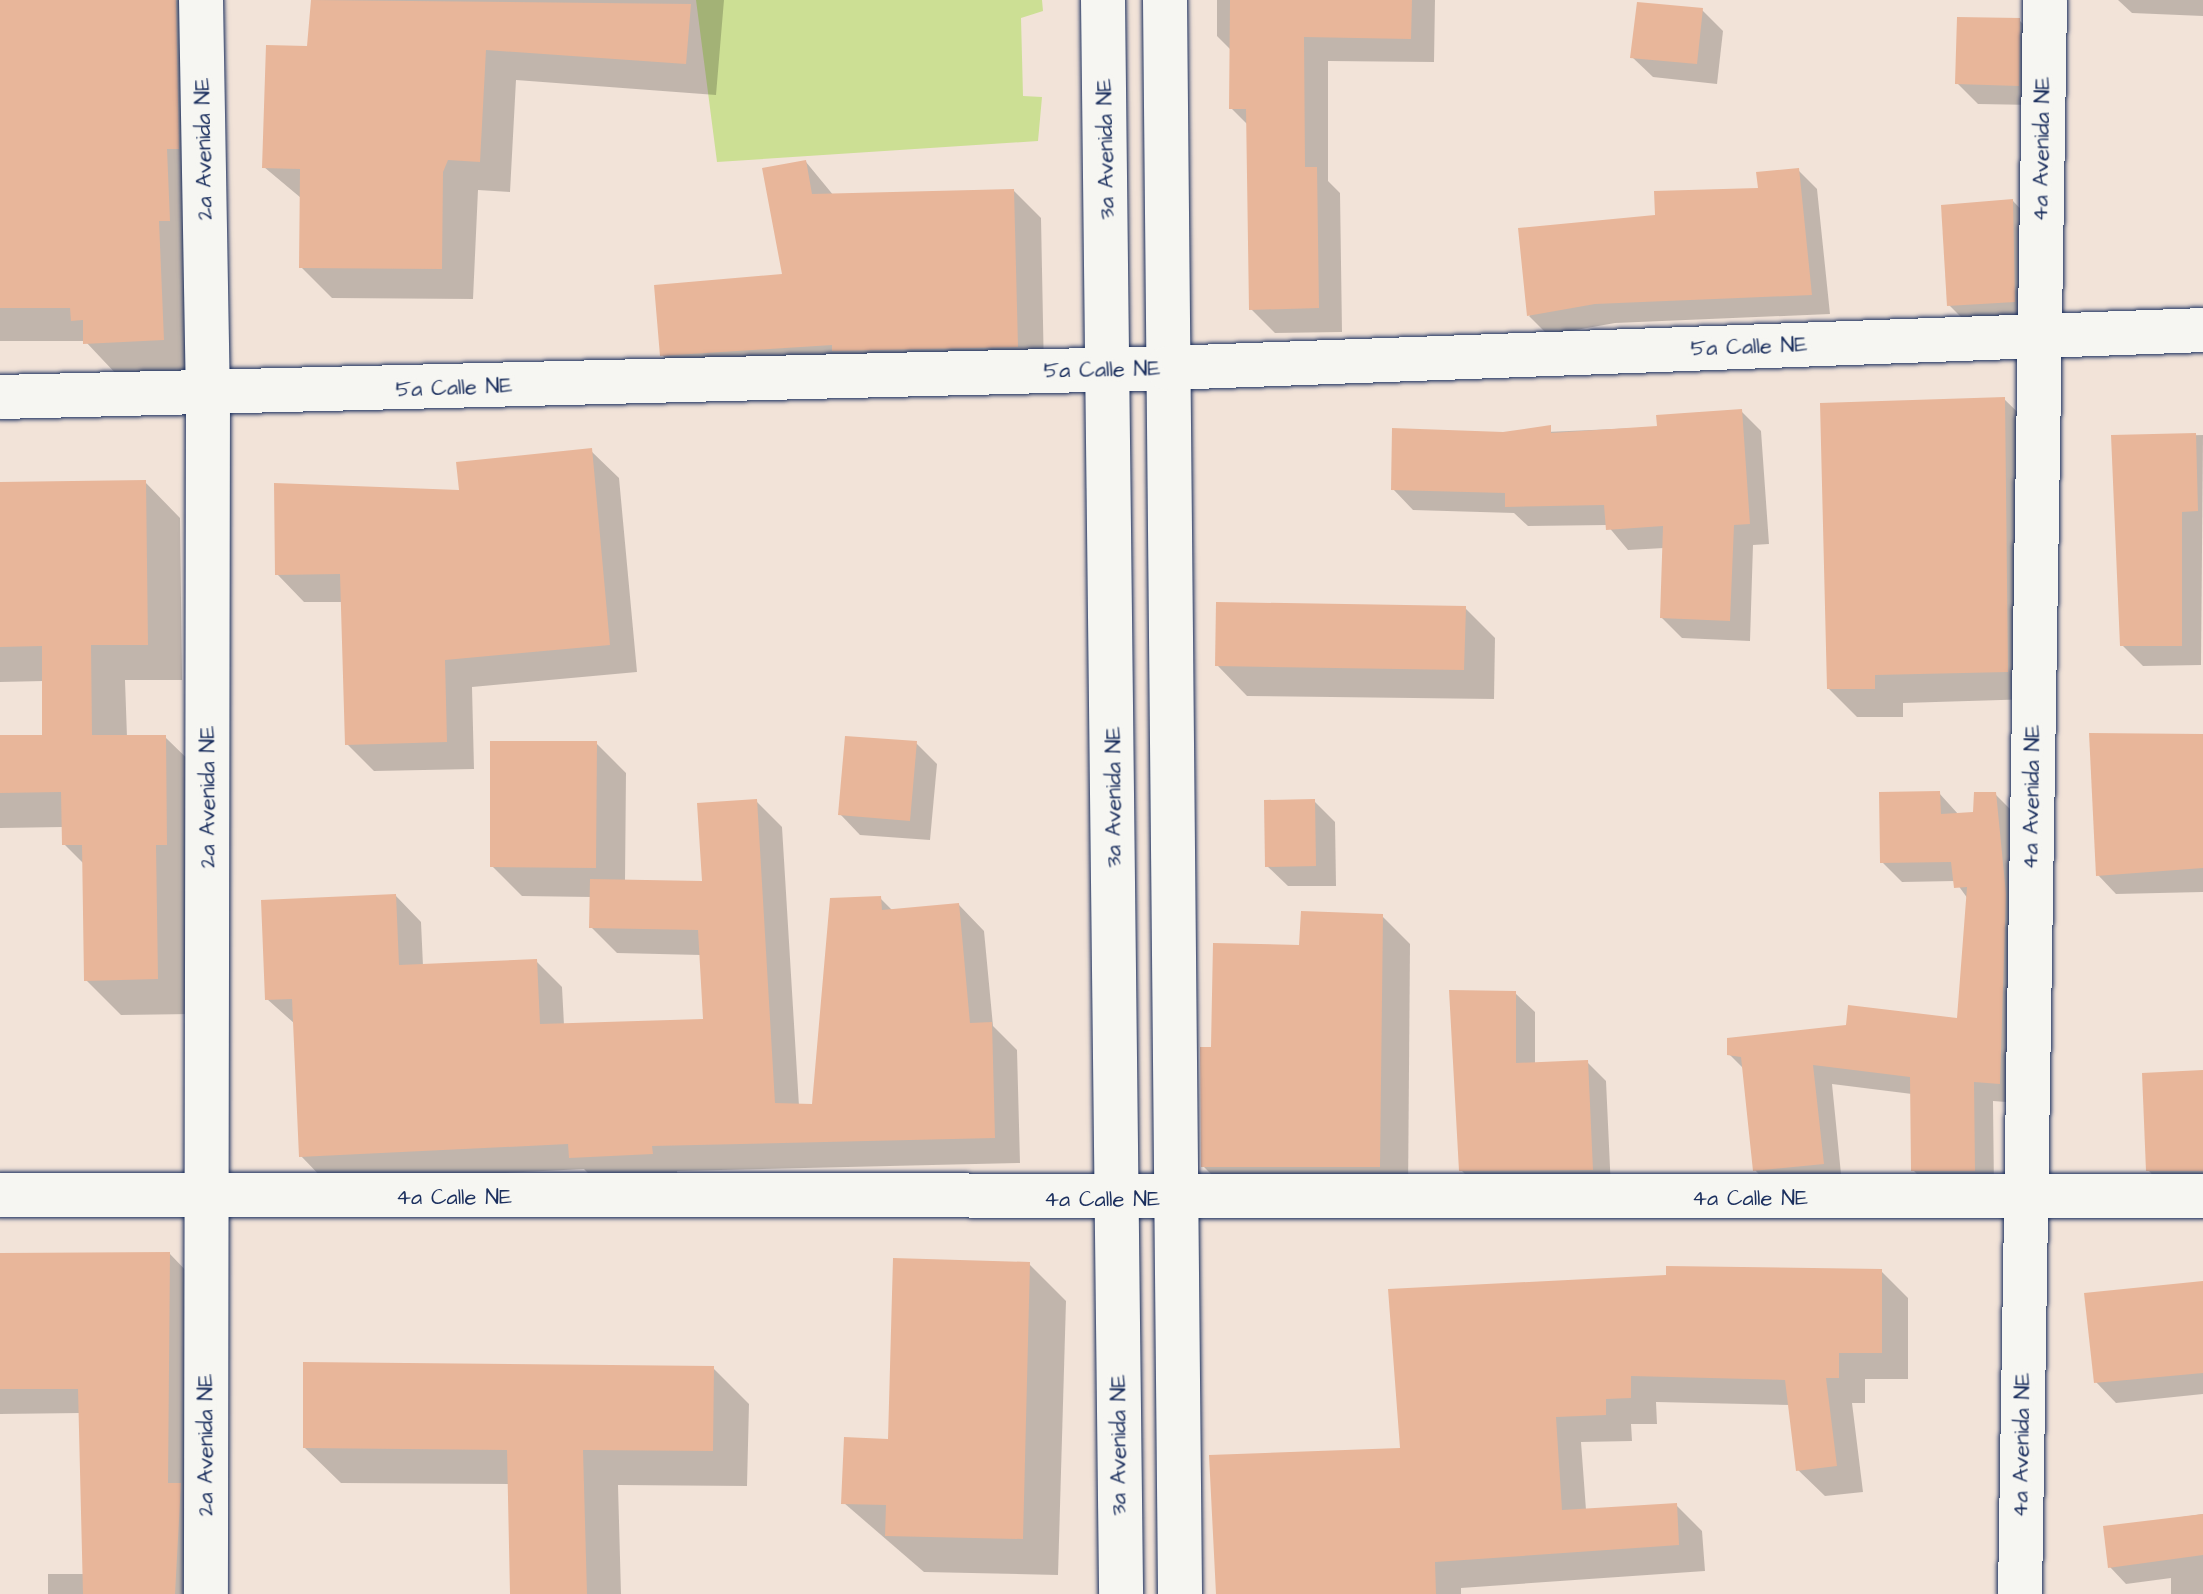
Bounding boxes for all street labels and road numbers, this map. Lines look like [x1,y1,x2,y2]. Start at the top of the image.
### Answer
street label: 4a Avenida NE [2028,76,2056,222]
street label: 2a Avenida NE [190,78,218,220]
street label: 3a Avenida NE [1092,78,1120,220]
street label: 5a Calle NE [1690,332,1808,362]
street label: 5a Calle NE [1043,356,1161,384]
street label: 5a Calle NE [395,373,513,403]
street label: 4a Avenida NE [2018,724,2046,870]
street label: 2a Avenida NE [195,726,221,868]
street label: 3a Avenida NE [1101,726,1127,868]
street label: 4a Calle NE [396,1185,512,1211]
street label: 4a Calle NE [1692,1186,1808,1212]
street label: 4a Calle NE [1044,1187,1160,1213]
street label: 4a Avenida NE [2008,1372,2036,1518]
street label: 2a Avenida NE [193,1374,219,1516]
street label: 3a Avenida NE [1106,1374,1132,1516]

